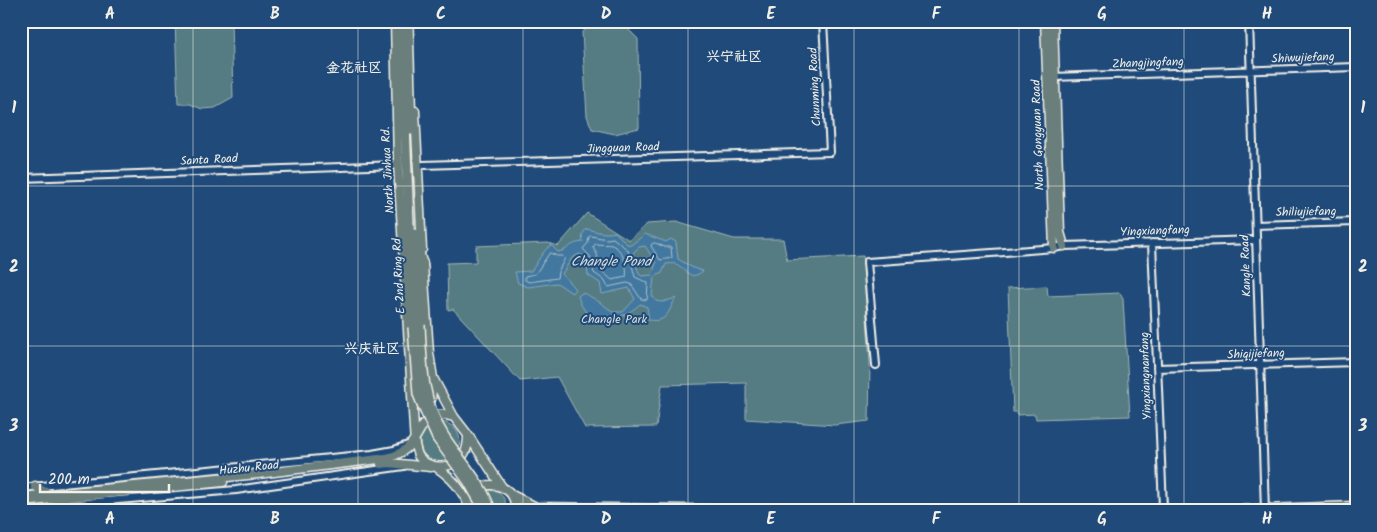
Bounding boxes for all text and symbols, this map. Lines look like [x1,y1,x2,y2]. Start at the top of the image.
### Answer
text: A [105,2,115,27]
text: B [270,2,280,27]
text: C [436,2,446,27]
text: D [601,2,612,27]
text: E [767,2,777,27]
text: F [932,2,942,27]
text: G [1097,2,1107,27]
text: H [1262,2,1272,27]
district label: 兴宁社区 [706,46,762,68]
street label: Chunming Road [803,46,827,127]
street label: Shiwujiefang [1271,47,1335,69]
street label: Zhangjingfang [1112,52,1185,74]
district label: 金花社区 [326,57,382,79]
street label: North Gongyuan Road [1027,78,1049,191]
text: 1 [12,96,17,121]
text: 1 [1361,96,1366,121]
street label: North Jinhua Rd. [376,126,400,214]
street label: Jingguan Road [586,137,661,159]
street label: Santa Road [180,149,239,171]
street label: Shiliujiefang [1275,202,1337,222]
street label: Yingxiangfang [1120,220,1191,242]
street label: Kangle Road [1235,234,1257,297]
street label: E 2nd Ring Rd [387,237,410,314]
water label: Changle Pond [571,251,654,273]
text: 2 [9,255,19,280]
text: 2 [1358,255,1368,280]
park label: Changle Park [581,310,647,329]
street label: Yingxiangnanfang [1135,331,1157,420]
district label: 兴庆社区 [344,338,400,360]
street label: Shiqijiefang [1227,343,1285,365]
text: 3 [9,414,19,439]
text: 3 [1358,414,1368,439]
street label: Huzhu Road [218,455,281,481]
scale bar [40,462,169,494]
text: 200 m [48,468,90,492]
text: A [105,507,115,532]
text: B [270,507,280,532]
text: C [436,507,446,532]
text: D [601,507,612,532]
text: E [767,507,777,532]
text: F [932,507,942,532]
text: G [1097,507,1107,532]
text: H [1262,507,1272,532]

